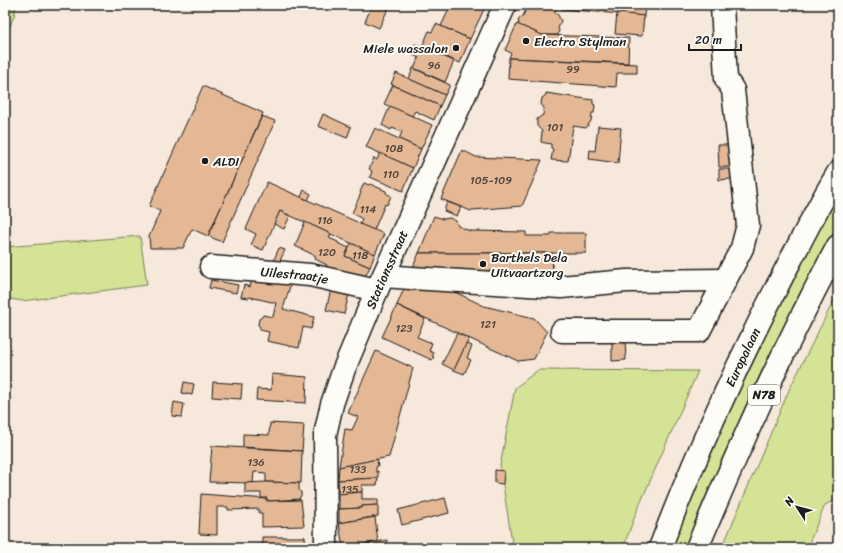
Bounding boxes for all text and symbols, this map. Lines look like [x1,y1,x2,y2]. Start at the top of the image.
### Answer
scale bar [689,26,741,52]
text: 20 m [695,29,722,51]
place label: Electro Stylman [534,30,626,53]
marker: Electro Stylman [521,36,531,46]
place label: Miele wassalon [363,37,448,60]
marker: Miele wassalon [451,43,461,53]
house number: 96 [427,56,441,75]
house number: 99 [566,60,580,79]
house number: 101 [547,118,563,137]
house number: 108 [385,139,404,158]
place label: ALDI [212,150,239,173]
marker: ALDI [200,156,210,166]
house number: 110 [383,165,399,184]
house number: 105-109 [470,171,512,190]
house number: 114 [360,200,376,219]
house number: 116 [317,211,333,230]
street label: Stationsstraat [359,226,415,313]
house number: 120 [318,243,336,262]
house number: 118 [352,246,368,265]
place label: Barthels Dela Uitvaartzorg [491,246,568,284]
marker: Barthels Dela Uitvaartzorg [478,259,488,269]
street label: Uilestraatje [260,260,331,291]
house number: 121 [480,315,496,334]
house number: 123 [395,319,413,338]
street label: Europalaan [719,324,767,391]
road number: N78 [748,385,780,405]
house number: 136 [247,453,265,472]
house number: 133 [350,460,366,479]
house number: 135 [341,480,359,499]
north arrow [777,487,817,527]
text: N [779,492,799,511]

